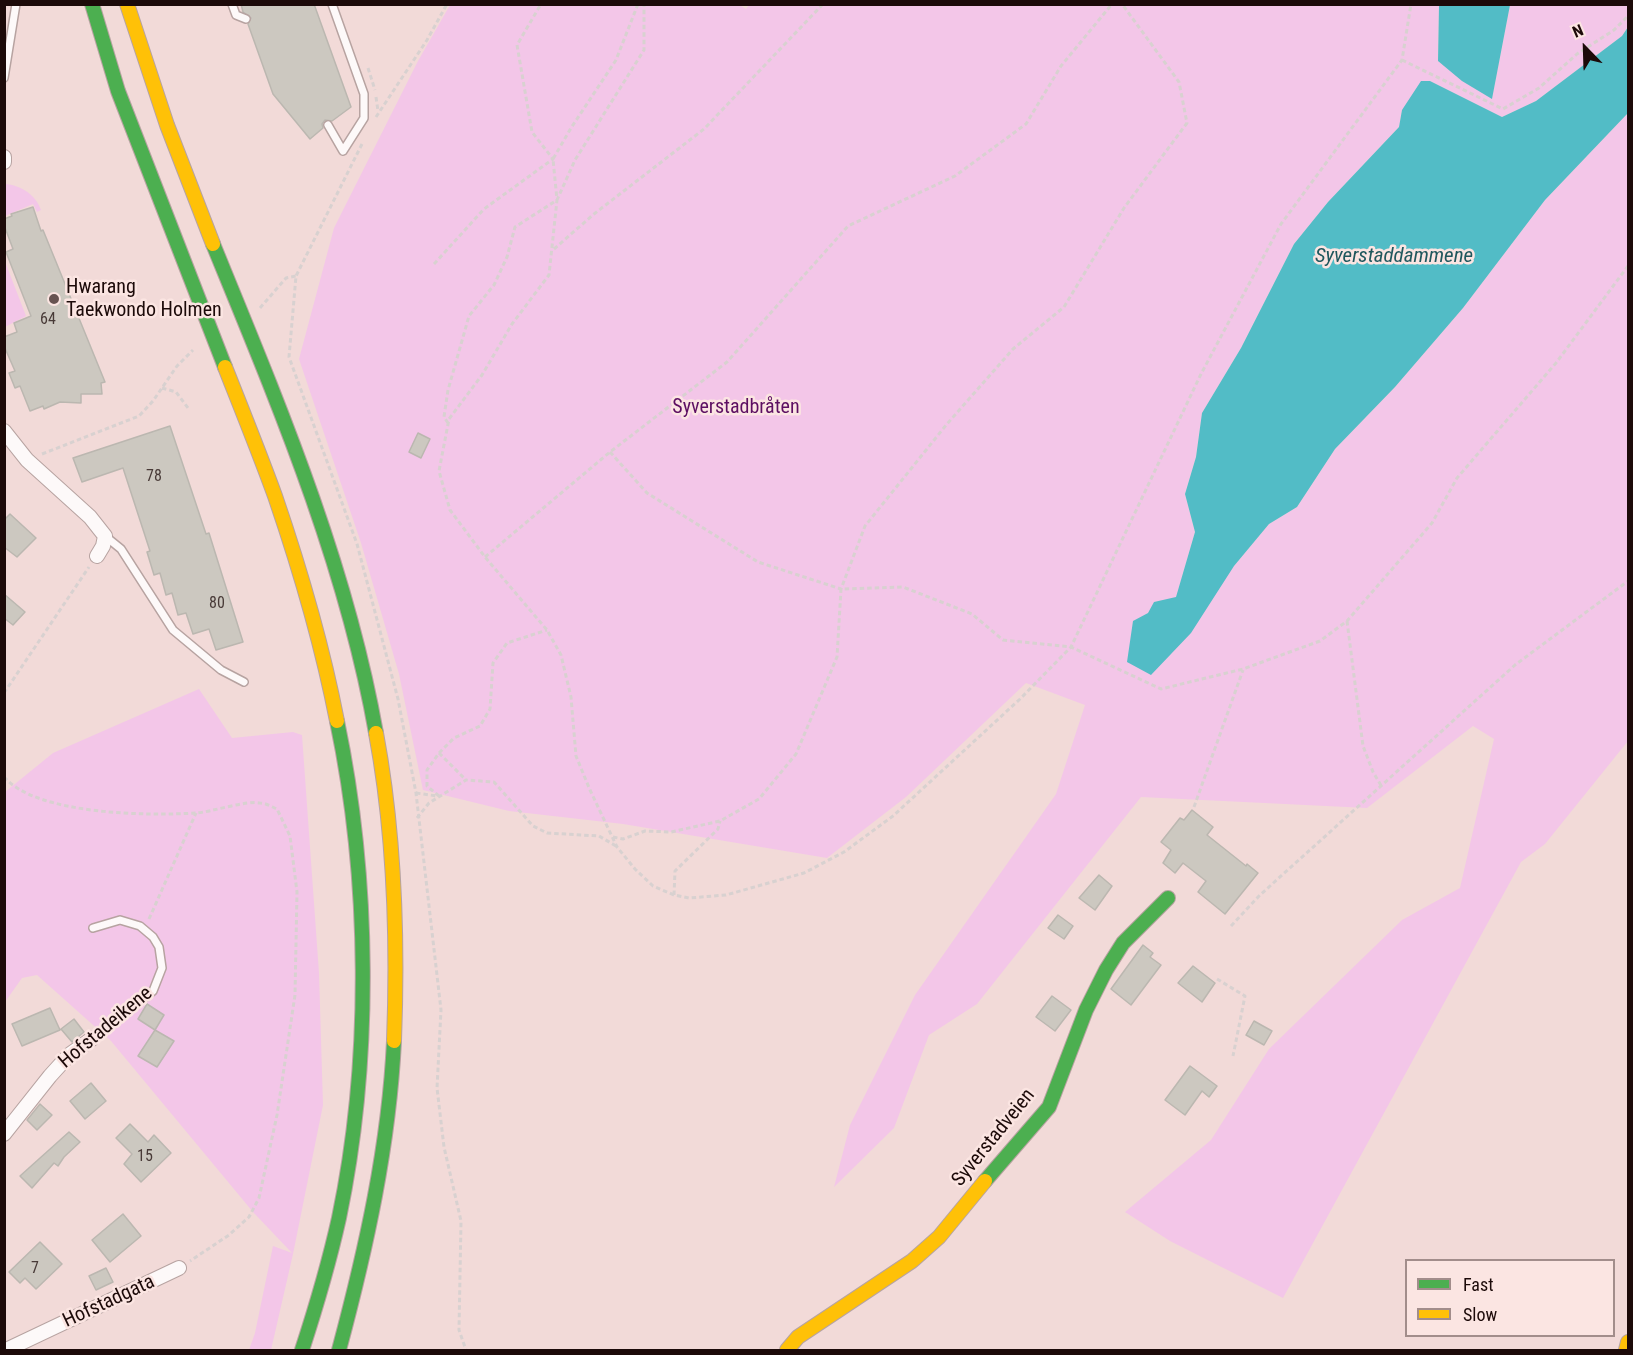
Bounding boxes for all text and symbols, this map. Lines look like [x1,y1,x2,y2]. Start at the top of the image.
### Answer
north arrow [1555,18,1615,78]
text: N [1570,20,1586,42]
water label: Syverstaddammene [1315,244,1473,270]
place label: Hwarang Taekwondo Holmen [66,276,222,323]
marker: Hwarang Taekwondo Holmen [47,292,61,306]
house number: 64 [40,310,56,330]
park label: Syverstadbråten [672,396,800,420]
house number: 78 [146,467,162,487]
house number: 80 [209,594,225,614]
street label: Hofstadeikene [54,982,158,1074]
street label: Syverstadveien [947,1084,1041,1192]
house number: 15 [137,1147,153,1167]
house number: 7 [31,1259,39,1279]
legend [1405,1259,1615,1337]
street label: Hofstadgata [59,1270,159,1334]
text: Fast [1463,1274,1494,1295]
text: Slow [1463,1304,1497,1325]

